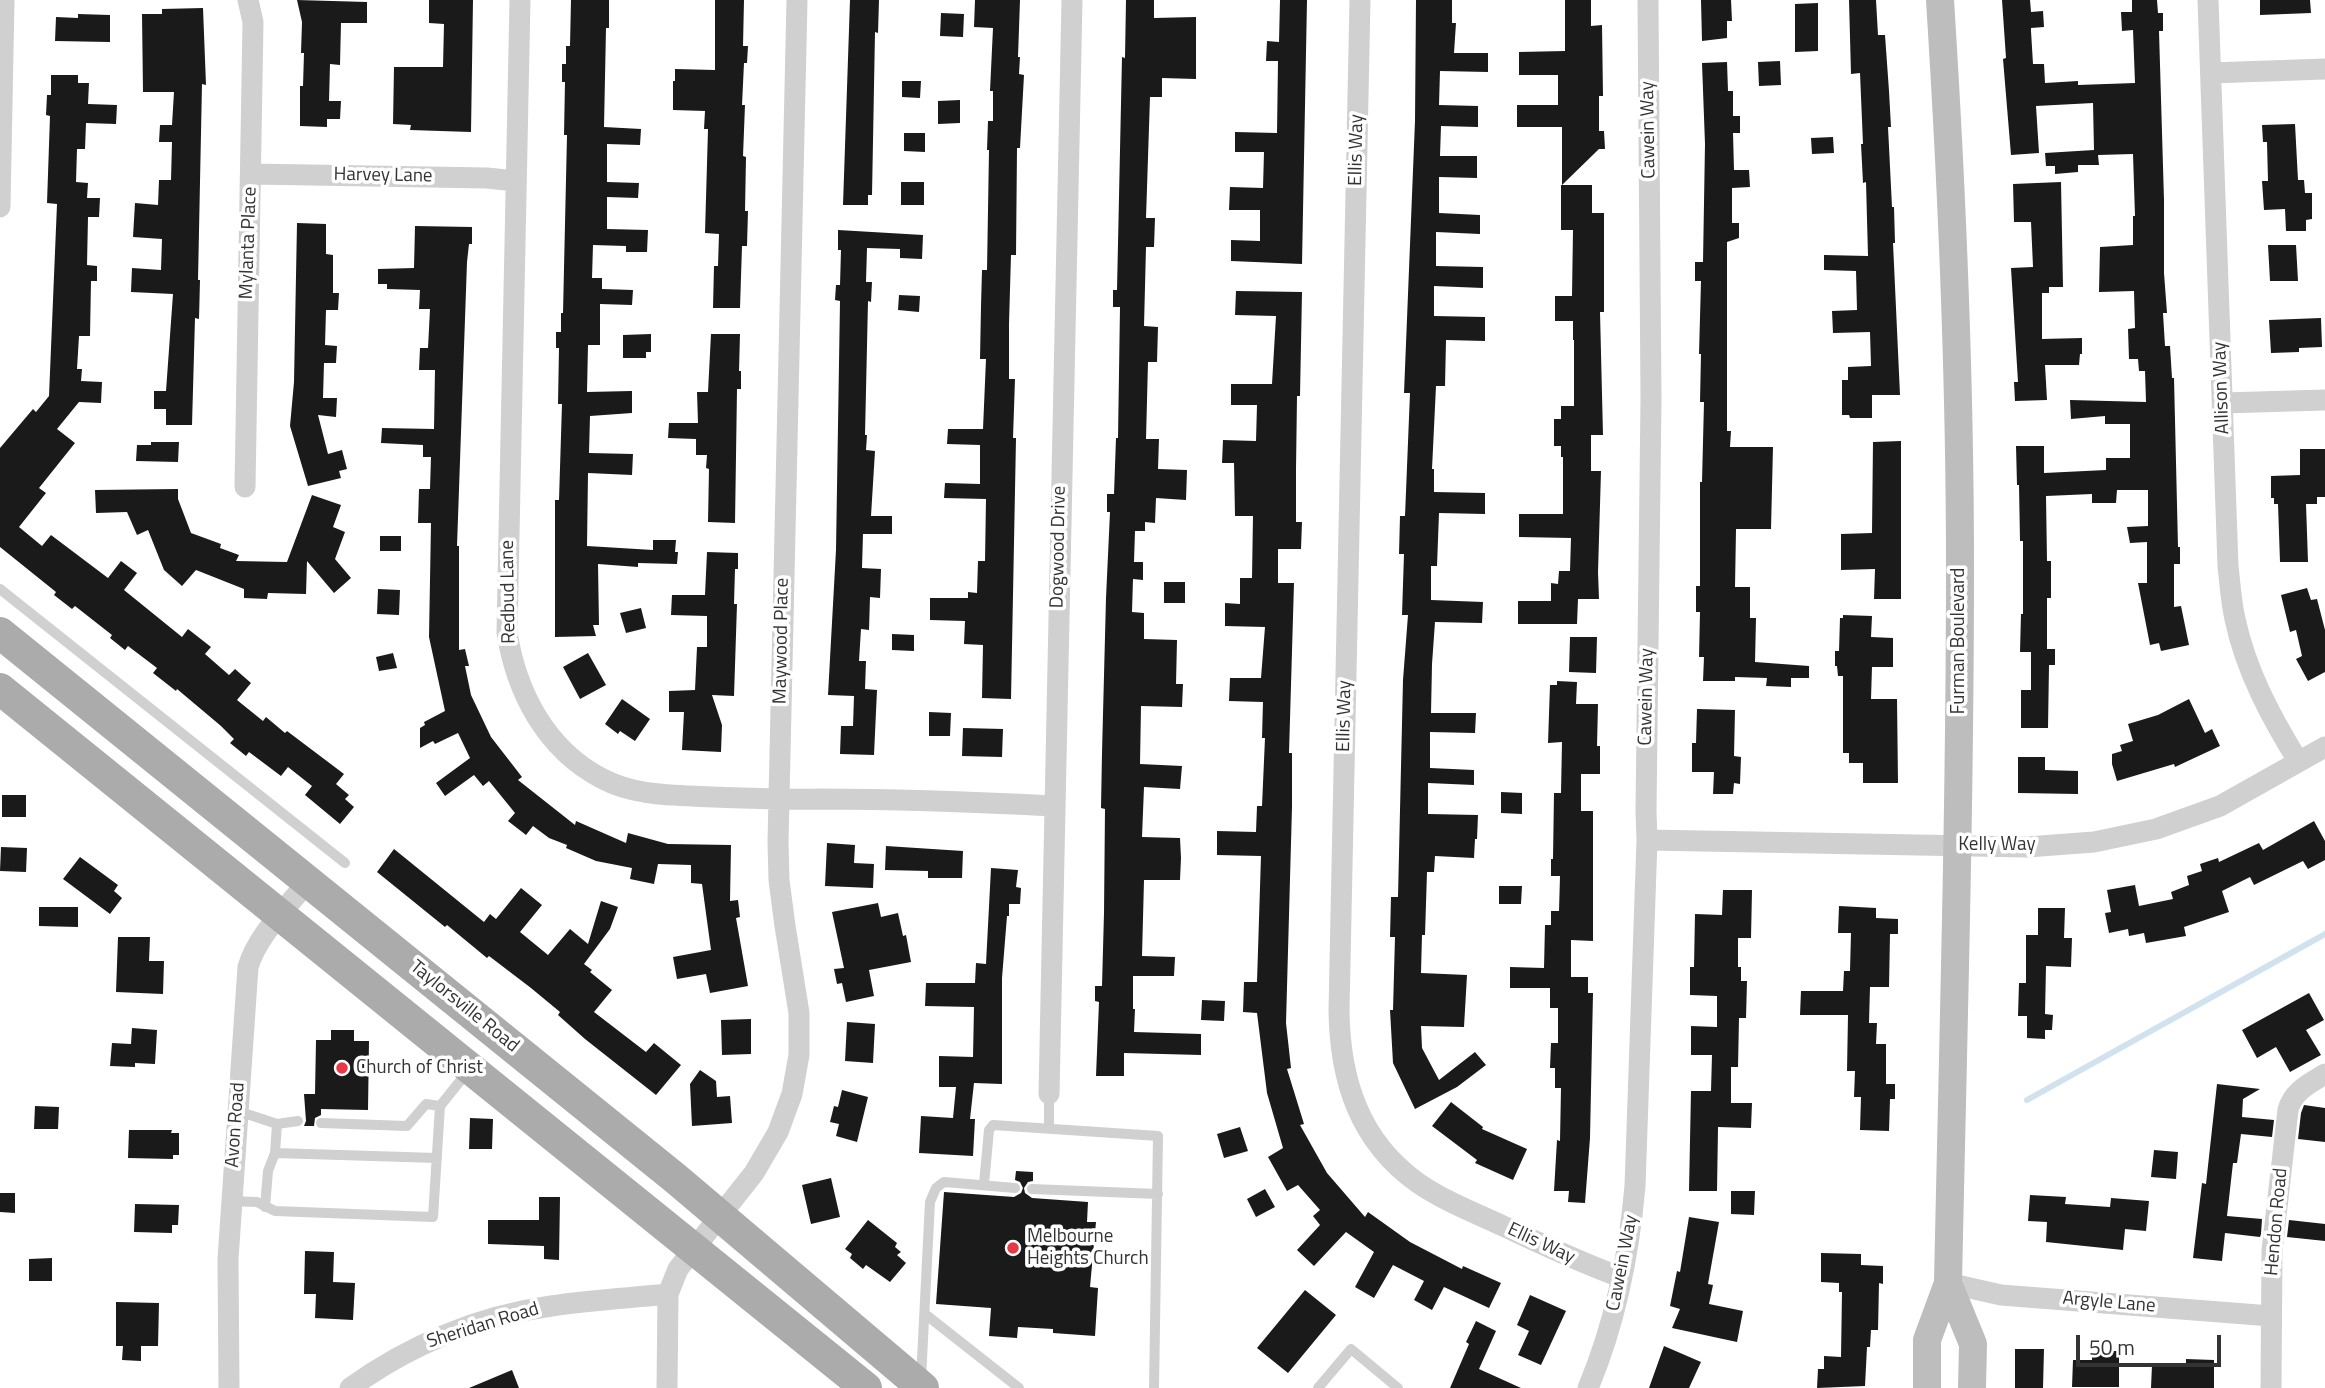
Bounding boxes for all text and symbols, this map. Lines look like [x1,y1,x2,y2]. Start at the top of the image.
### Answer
street label: Cawein Way [1637,81,1661,179]
street label: Ellis Way [1345,114,1369,186]
street label: Harvey Lane [333,164,433,188]
street label: Mylanta Place [236,186,262,300]
street label: Allison Way [2209,341,2235,435]
street label: Dogwood Drive [1047,486,1071,608]
street label: Redbud Lane [497,540,521,644]
street label: Furman Boulevard [1948,568,1970,714]
street label: Maywood Place [770,578,794,704]
street label: Cawein Way [1635,648,1659,746]
street label: Ellis Way [1333,680,1357,752]
street label: Kelly Way [1958,834,2036,856]
street label: Taylorsville Road [405,956,523,1058]
place label: Church of Christ [356,1057,483,1079]
marker: Church of Christ [334,1060,350,1076]
street label: Avon Road [222,1082,250,1168]
street label: Hendon Road [2261,1167,2293,1277]
street label: Cawein Way [1603,1213,1643,1313]
street label: Ellis Way [1504,1219,1578,1269]
place label: Melbourne Heights Church [1027,1226,1149,1270]
marker: Melbourne Heights Church [1005,1240,1021,1256]
street label: Argyle Lane [2062,1288,2156,1318]
street label: Sheridan Road [424,1298,542,1354]
scale bar [2080,1322,2225,1366]
text: 50 m [2089,1331,2135,1363]

